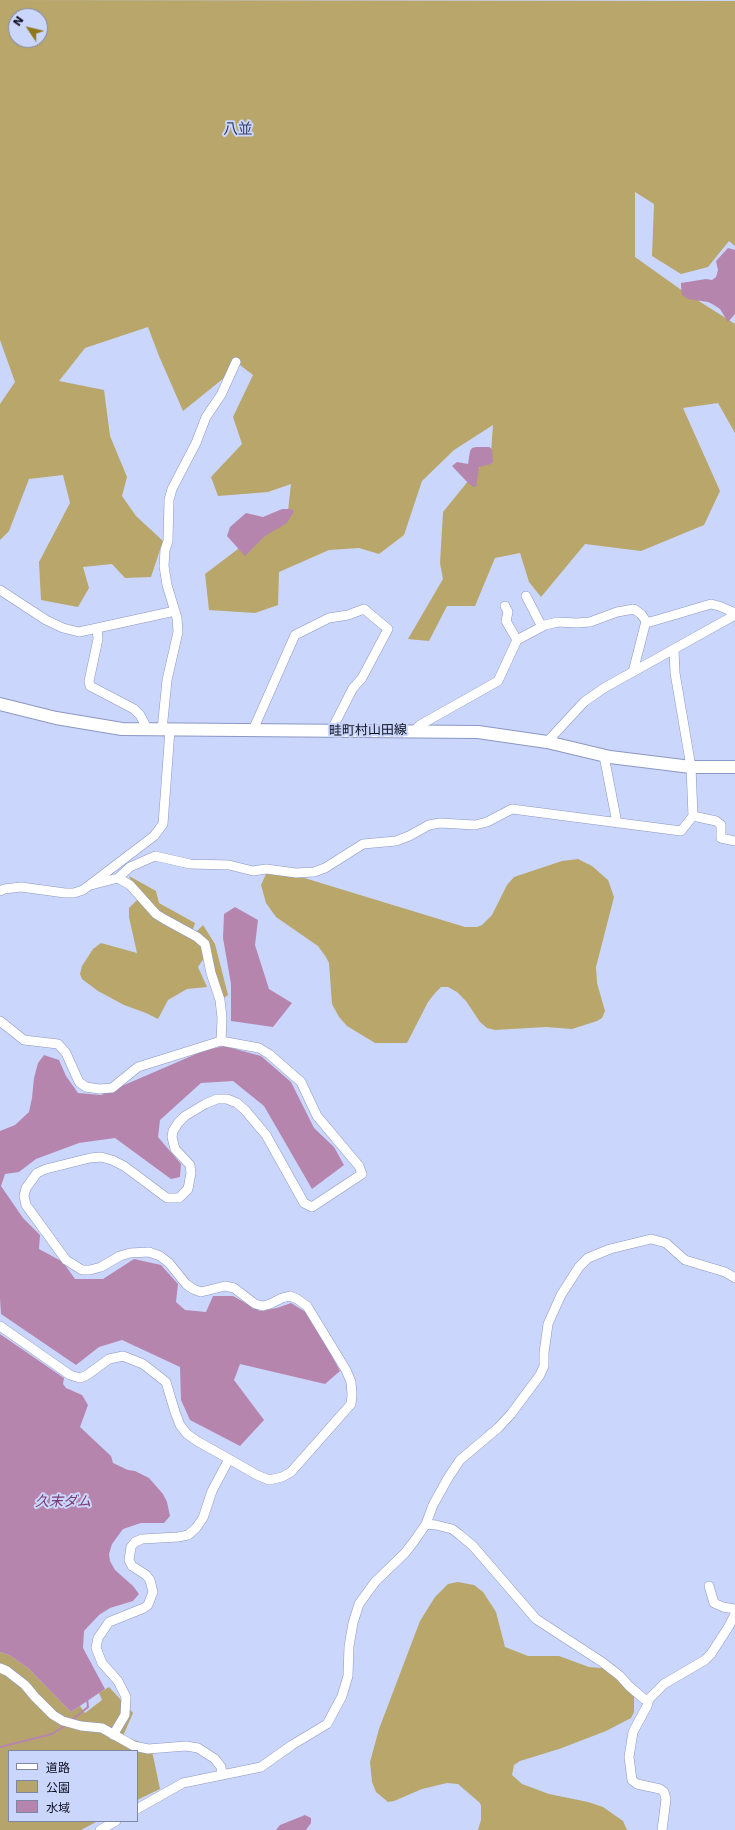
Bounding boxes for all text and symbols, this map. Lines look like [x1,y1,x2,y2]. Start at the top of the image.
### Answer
north arrow [8,8,48,48]
text: N [11,14,27,29]
district label: 八並 [223,121,253,139]
street label: 畦町村山田線 [329,723,407,739]
water label: 久末ダム [35,1494,91,1510]
legend [8,1750,138,1822]
text: 道路 [46,1761,70,1775]
text: 公園 [46,1781,70,1795]
text: 水域 [46,1801,70,1815]

